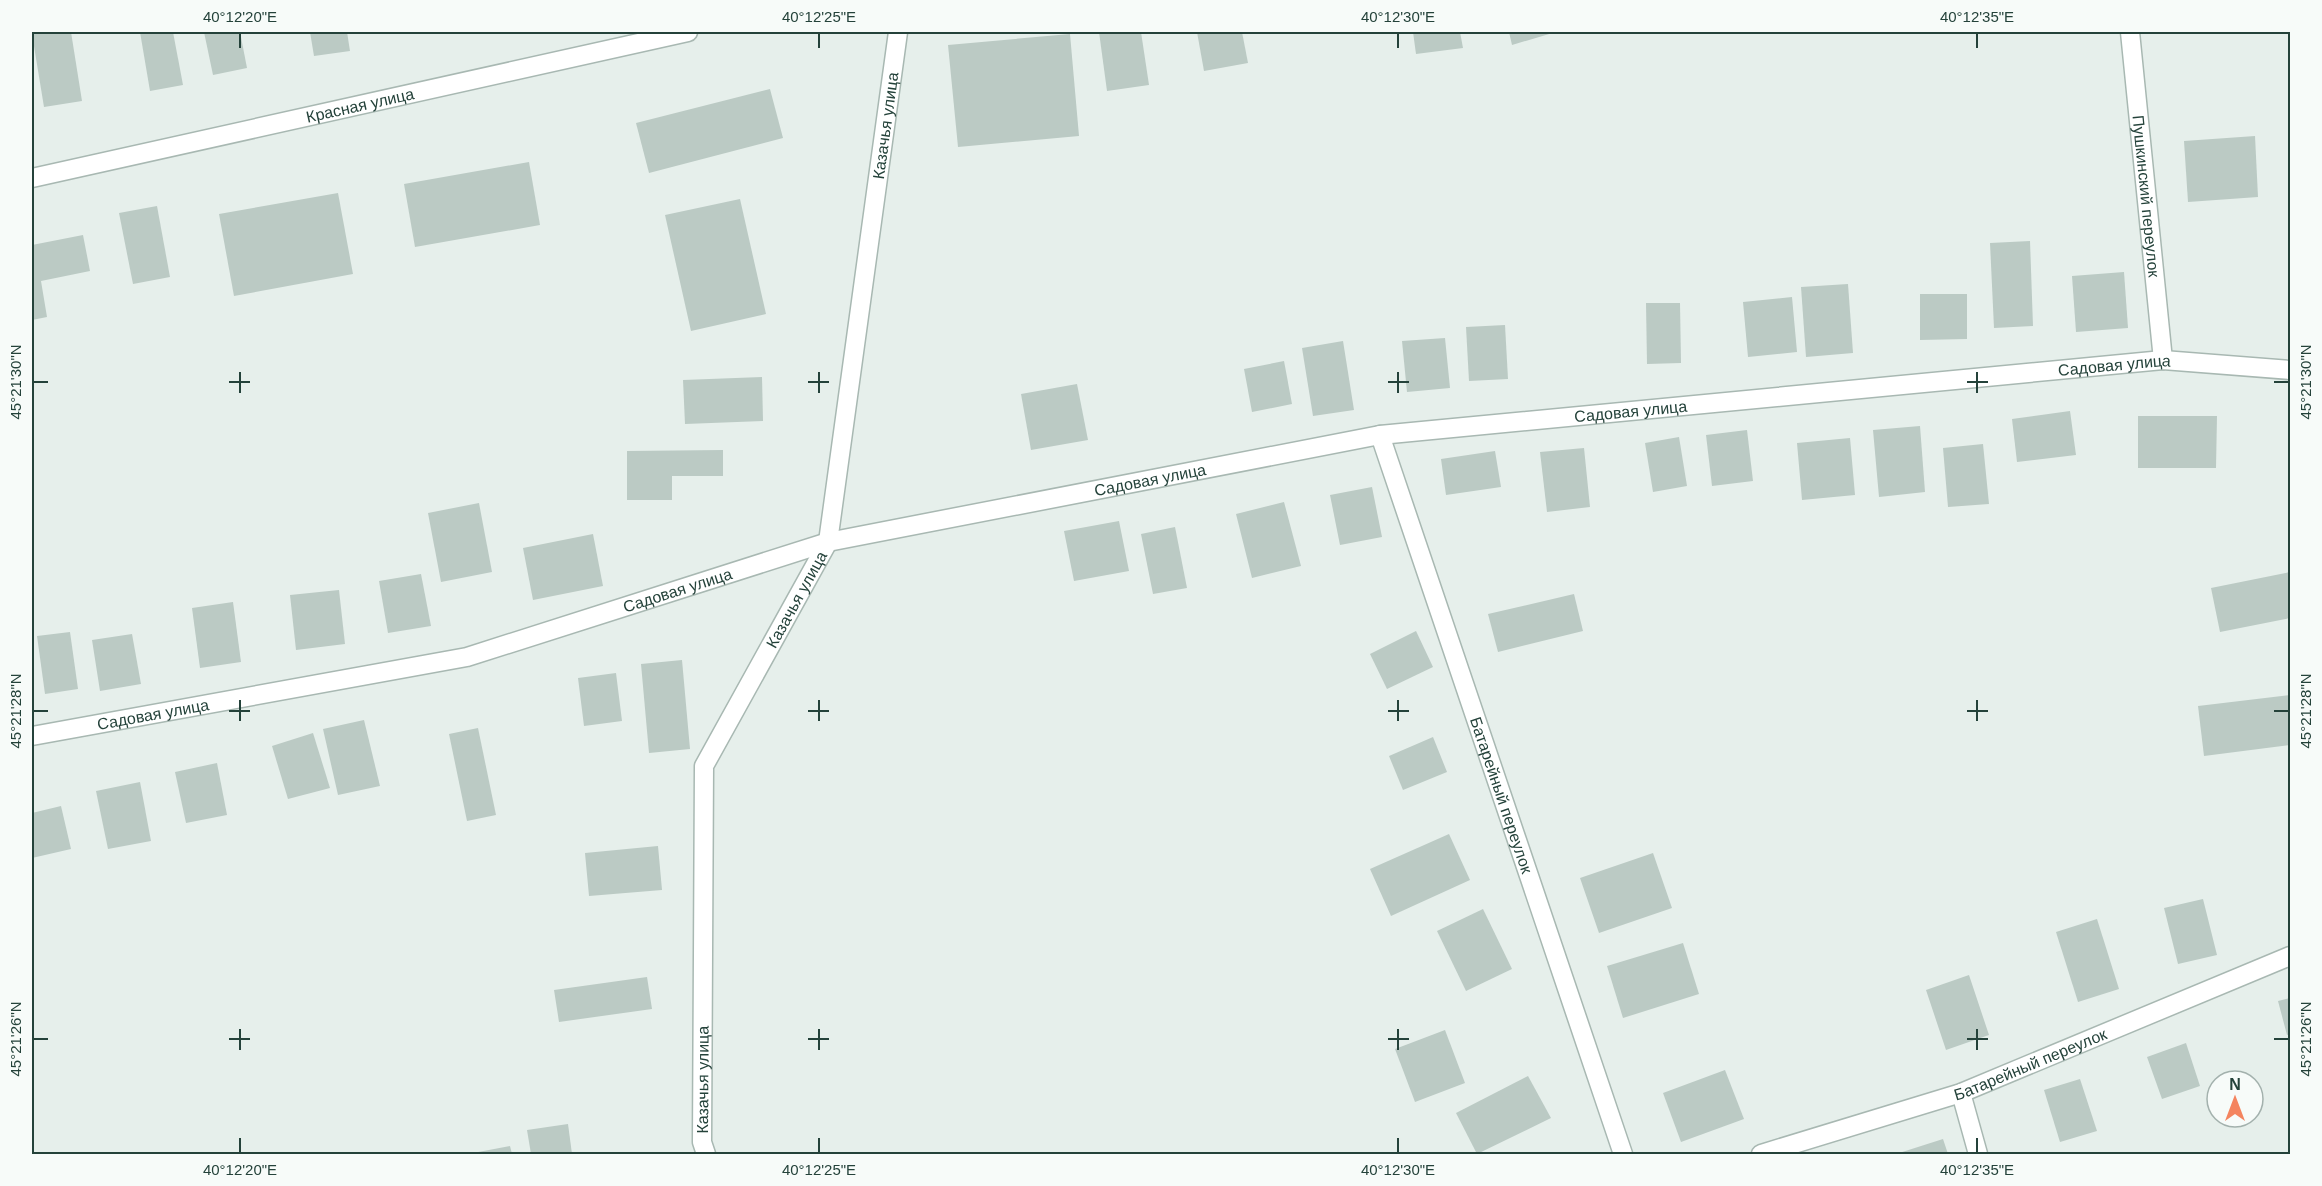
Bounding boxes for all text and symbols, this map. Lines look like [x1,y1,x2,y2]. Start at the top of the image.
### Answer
text: 40°12'20"E [203,8,277,25]
text: 40°12'25"E [782,8,856,25]
text: 40°12'30"E [1361,8,1435,25]
text: 40°12'35"E [1940,8,2014,25]
street label: Казачья улица [870,71,901,180]
street label: Красная улица [305,85,416,126]
street label: Пушкинский переулок [2129,114,2163,279]
text: 45°21'30"N [7,344,24,420]
text: 45°21'30"N [2297,344,2314,420]
street label: Садовая улица [2057,352,2171,379]
street label: Садовая улица [1573,398,1688,425]
street label: Садовая улица [1093,461,1207,499]
street label: Казачья улица [763,548,830,651]
street label: Садовая улица [621,565,734,616]
text: 45°21'28"N [7,673,24,749]
text: 45°21'28"N [2297,673,2314,749]
street label: Садовая улица [96,696,210,733]
street label: Батарейный переулок [1467,715,1536,876]
text: 45°21'26"N [7,1001,24,1077]
text: 45°21'26"N [2297,1001,2314,1077]
street label: Батарейный переулок [1952,1025,2110,1104]
street label: Казачья улица [694,1026,712,1134]
north arrow [2205,1069,2265,1129]
text: N [2229,1076,2241,1093]
text: 40°12'20"E [203,1161,277,1178]
text: 40°12'25"E [782,1161,856,1178]
text: 40°12'30"E [1361,1161,1435,1178]
text: 40°12'35"E [1940,1161,2014,1178]

